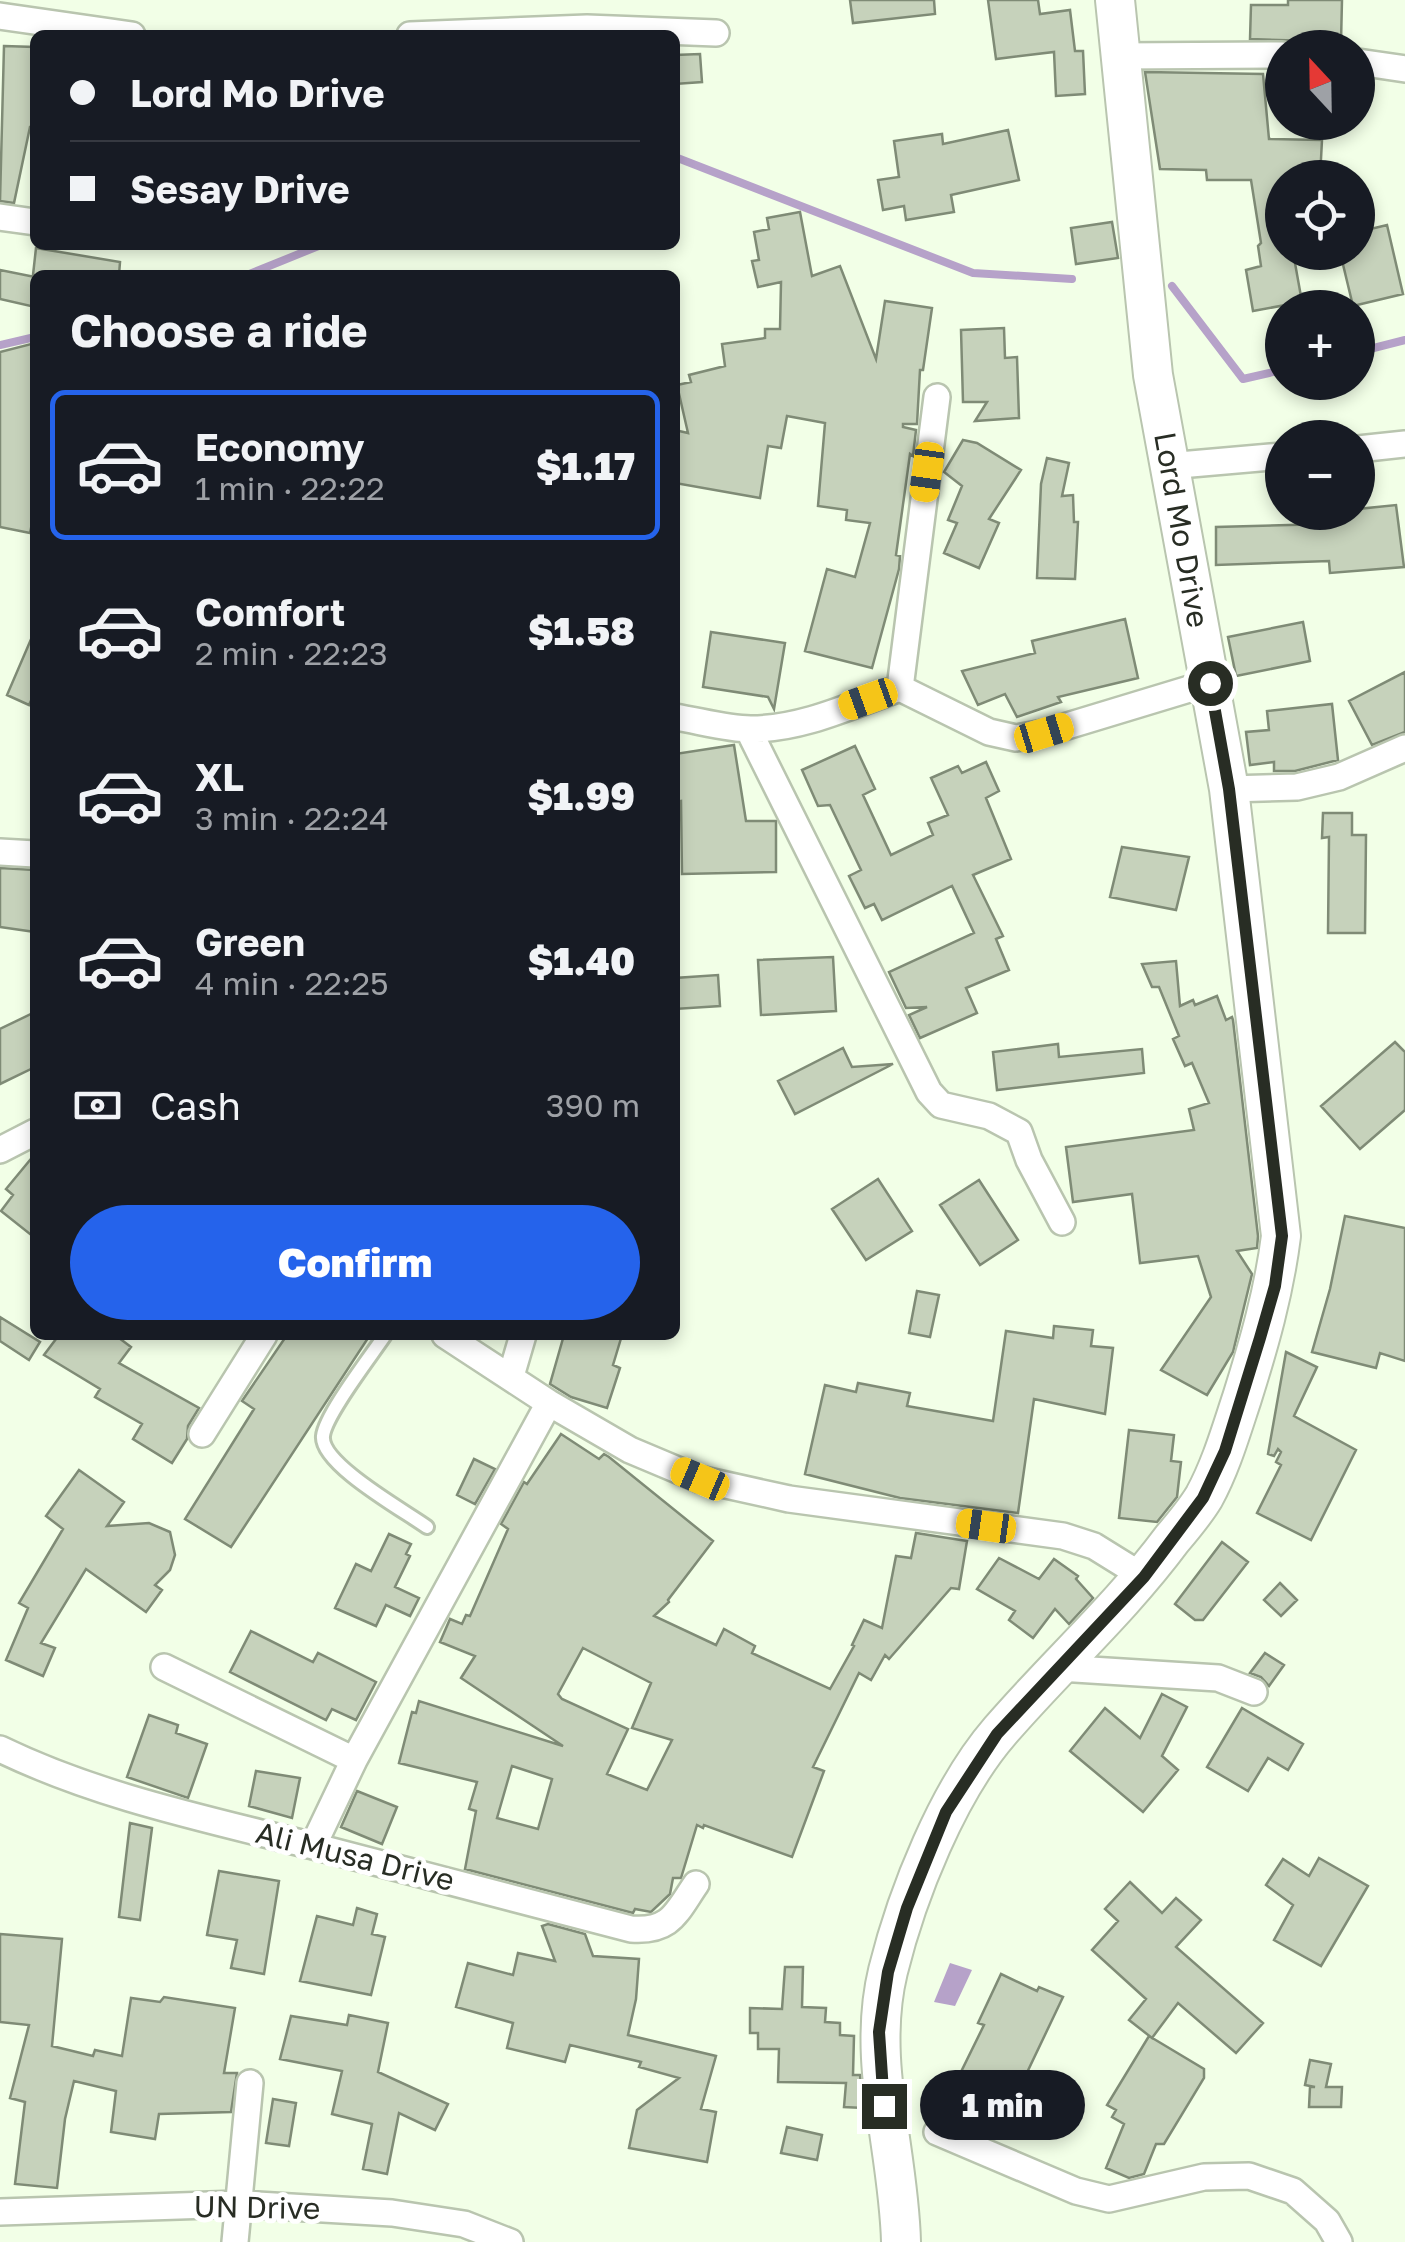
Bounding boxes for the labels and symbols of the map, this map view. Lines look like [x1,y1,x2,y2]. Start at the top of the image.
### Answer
north arrow [1265,30,1375,140]
street label: Lord Mo Drive [1147,429,1217,630]
car [908,440,946,504]
route start [1188,661,1233,706]
car [835,675,901,723]
car [1011,710,1077,756]
car [667,1453,733,1505]
car [954,1507,1018,1545]
street label: Ali Musa Drive [252,1814,458,1898]
callout: 1 min [919,2071,1084,2141]
route end [862,2084,907,2129]
street label: UN Drive [193,2188,321,2226]

